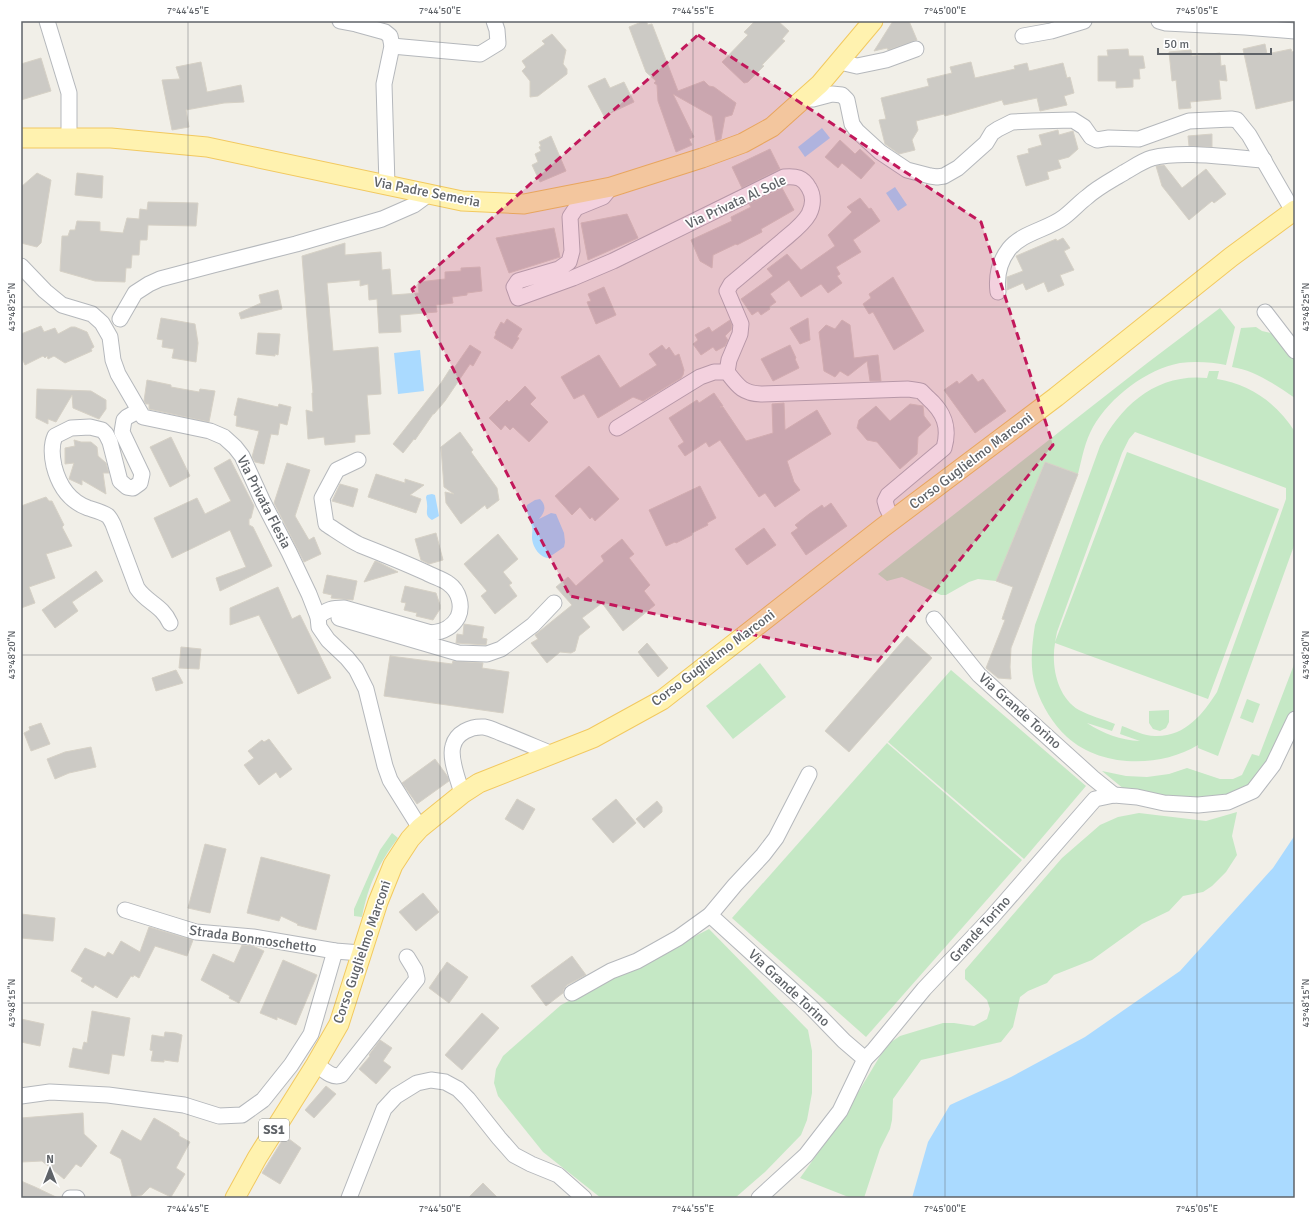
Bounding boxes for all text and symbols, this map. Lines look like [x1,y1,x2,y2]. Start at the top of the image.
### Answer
text: 7°44'45"E [167,5,209,17]
text: 7°44'50"E [419,5,461,17]
text: 7°44'55"E [672,5,714,17]
text: 7°45'00"E [924,5,966,17]
text: 7°45'05"E [1176,5,1218,17]
scale bar [1158,30,1271,56]
text: 50 m [1164,37,1189,52]
street label: Via Privata Al Sole [683,171,789,233]
street label: Via Padre Semeria [372,173,482,211]
text: 43°48'25"N [6,283,18,331]
text: 43°48'25"N [1300,283,1312,331]
street label: Corso Guglielmo Marconi [906,409,1036,513]
street label: Via Privata Flesia [233,452,295,552]
street label: Corso Guglielmo Marconi [648,606,778,710]
text: 43°48'20"N [6,631,18,679]
text: 43°48'20"N [1300,631,1312,679]
street label: Via Grande Torino [975,669,1065,753]
street label: Corso Guglielmo Marconi [329,878,395,1026]
street label: Grande Torino [946,892,1014,966]
street label: Strada Bonmoschetto [188,922,318,956]
street label: Via Grande Torino [745,946,833,1030]
text: 43°48'15"N [6,979,18,1027]
text: 43°48'15"N [1300,979,1312,1027]
road number: SS1 [259,1119,289,1141]
north arrow [30,1149,70,1189]
text: N [46,1153,54,1166]
text: 7°44'45"E [167,1203,209,1215]
text: 7°44'50"E [419,1203,461,1215]
text: 7°44'55"E [672,1203,714,1215]
text: 7°45'00"E [924,1203,966,1215]
text: 7°45'05"E [1176,1203,1218,1215]

